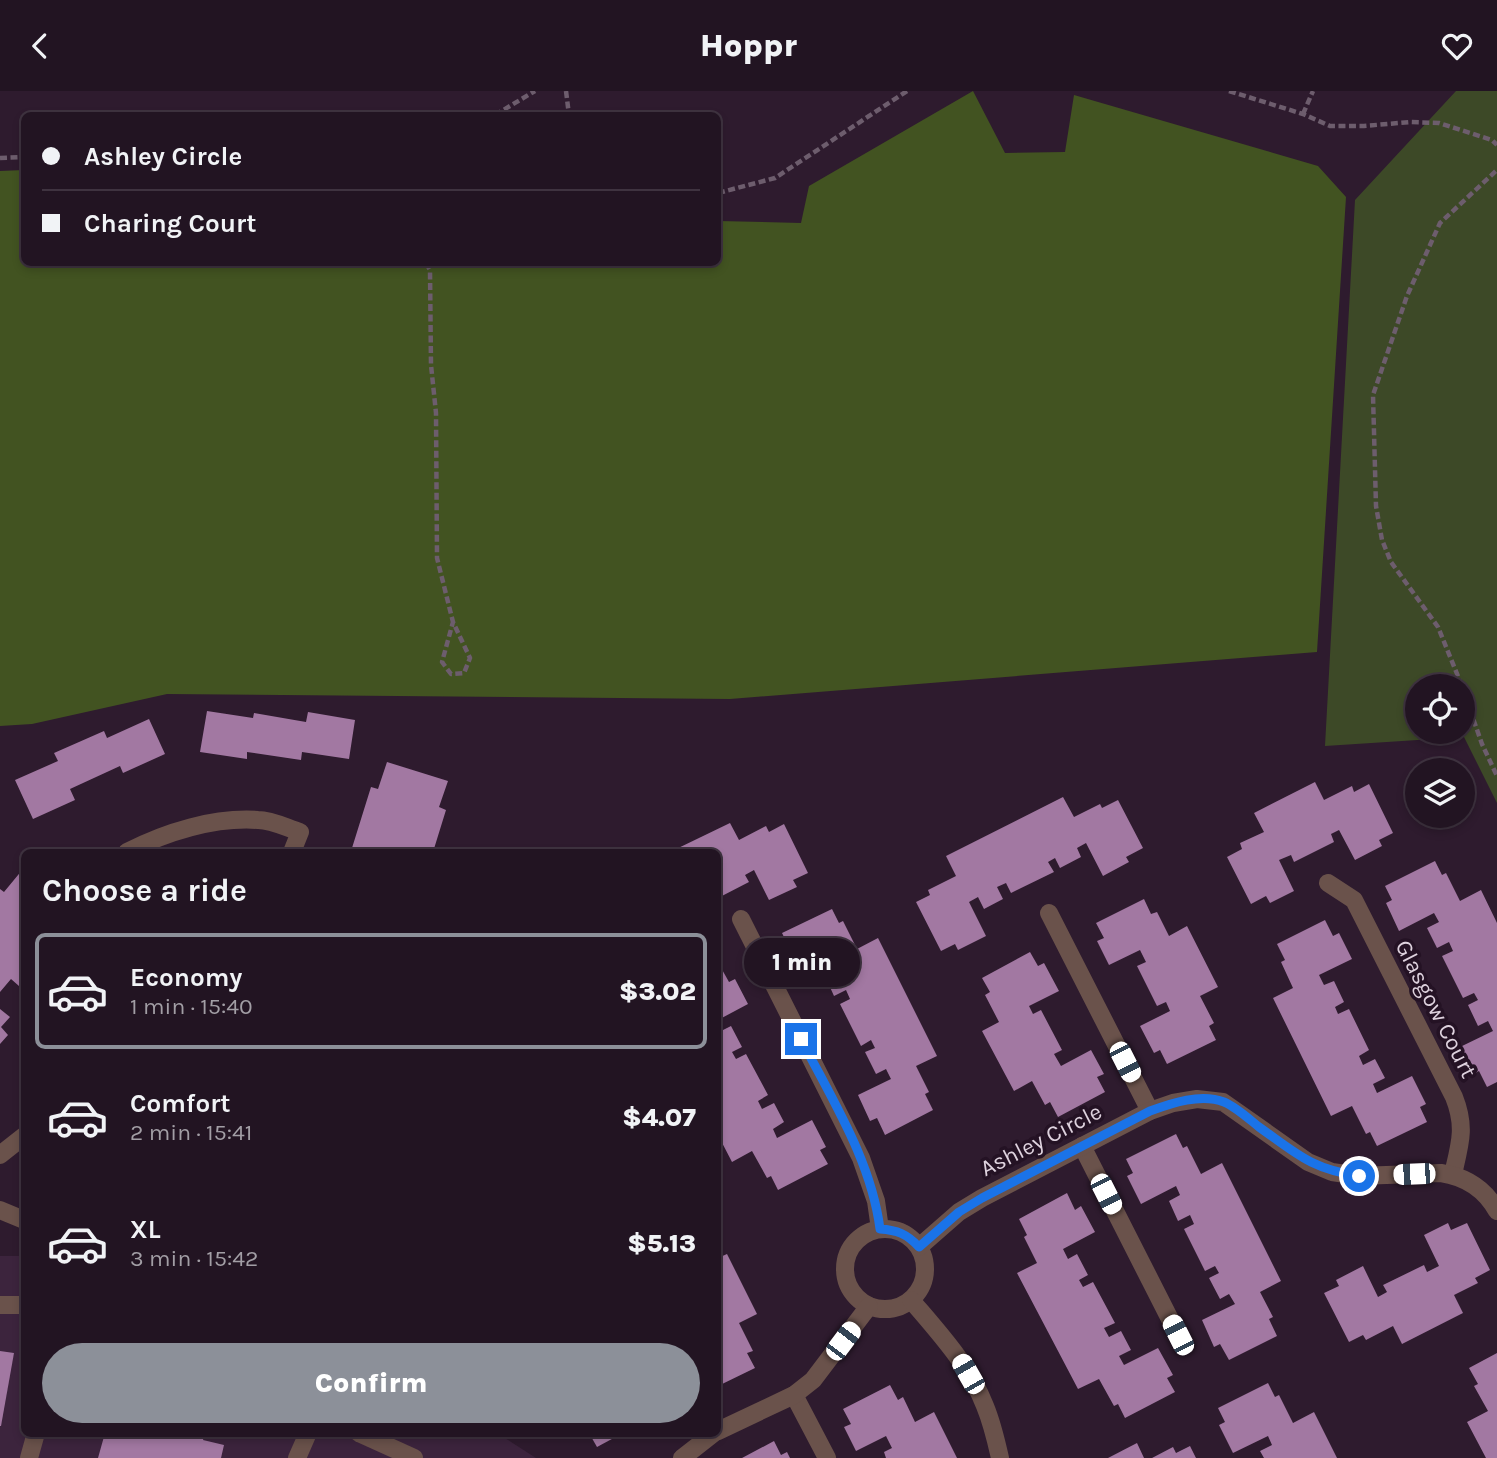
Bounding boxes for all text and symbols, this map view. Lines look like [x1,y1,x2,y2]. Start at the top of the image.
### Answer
icon: back [21,27,59,65]
text: Hoppr [700,27,797,64]
icon: heart [1438,27,1476,65]
text: Ashley Circle [84,141,242,172]
text: Charing Court [84,208,256,239]
map controls [1405,674,1475,828]
button: locate [1405,674,1475,744]
button: layers [1405,758,1475,828]
text: Choose a ride [42,872,247,909]
street label: Glasgow Court [1390,935,1483,1083]
callout: 1 min [743,937,859,986]
text: 1 min [772,949,832,976]
icon: car [46,960,109,1023]
text: Economy [130,962,242,993]
text: $3.02 [619,976,696,1007]
text: 1 min · 15:40 [130,993,253,1020]
route end [785,1023,817,1055]
car [1107,1039,1144,1085]
icon: car [46,1086,109,1149]
text: Comfort [130,1088,231,1119]
street label: Ashley Circle [976,1098,1106,1182]
text: $4.07 [622,1102,696,1133]
text: 2 min · 15:41 [130,1119,252,1146]
route start [1343,1160,1375,1192]
car [1393,1163,1436,1185]
car [1088,1171,1125,1217]
icon: car [46,1212,109,1275]
text: XL [130,1214,161,1245]
text: $5.13 [627,1228,696,1259]
text: 3 min · 15:42 [130,1245,258,1272]
car [1160,1312,1197,1358]
car [822,1318,865,1364]
button: Confirm [42,1343,700,1423]
car [949,1351,988,1397]

